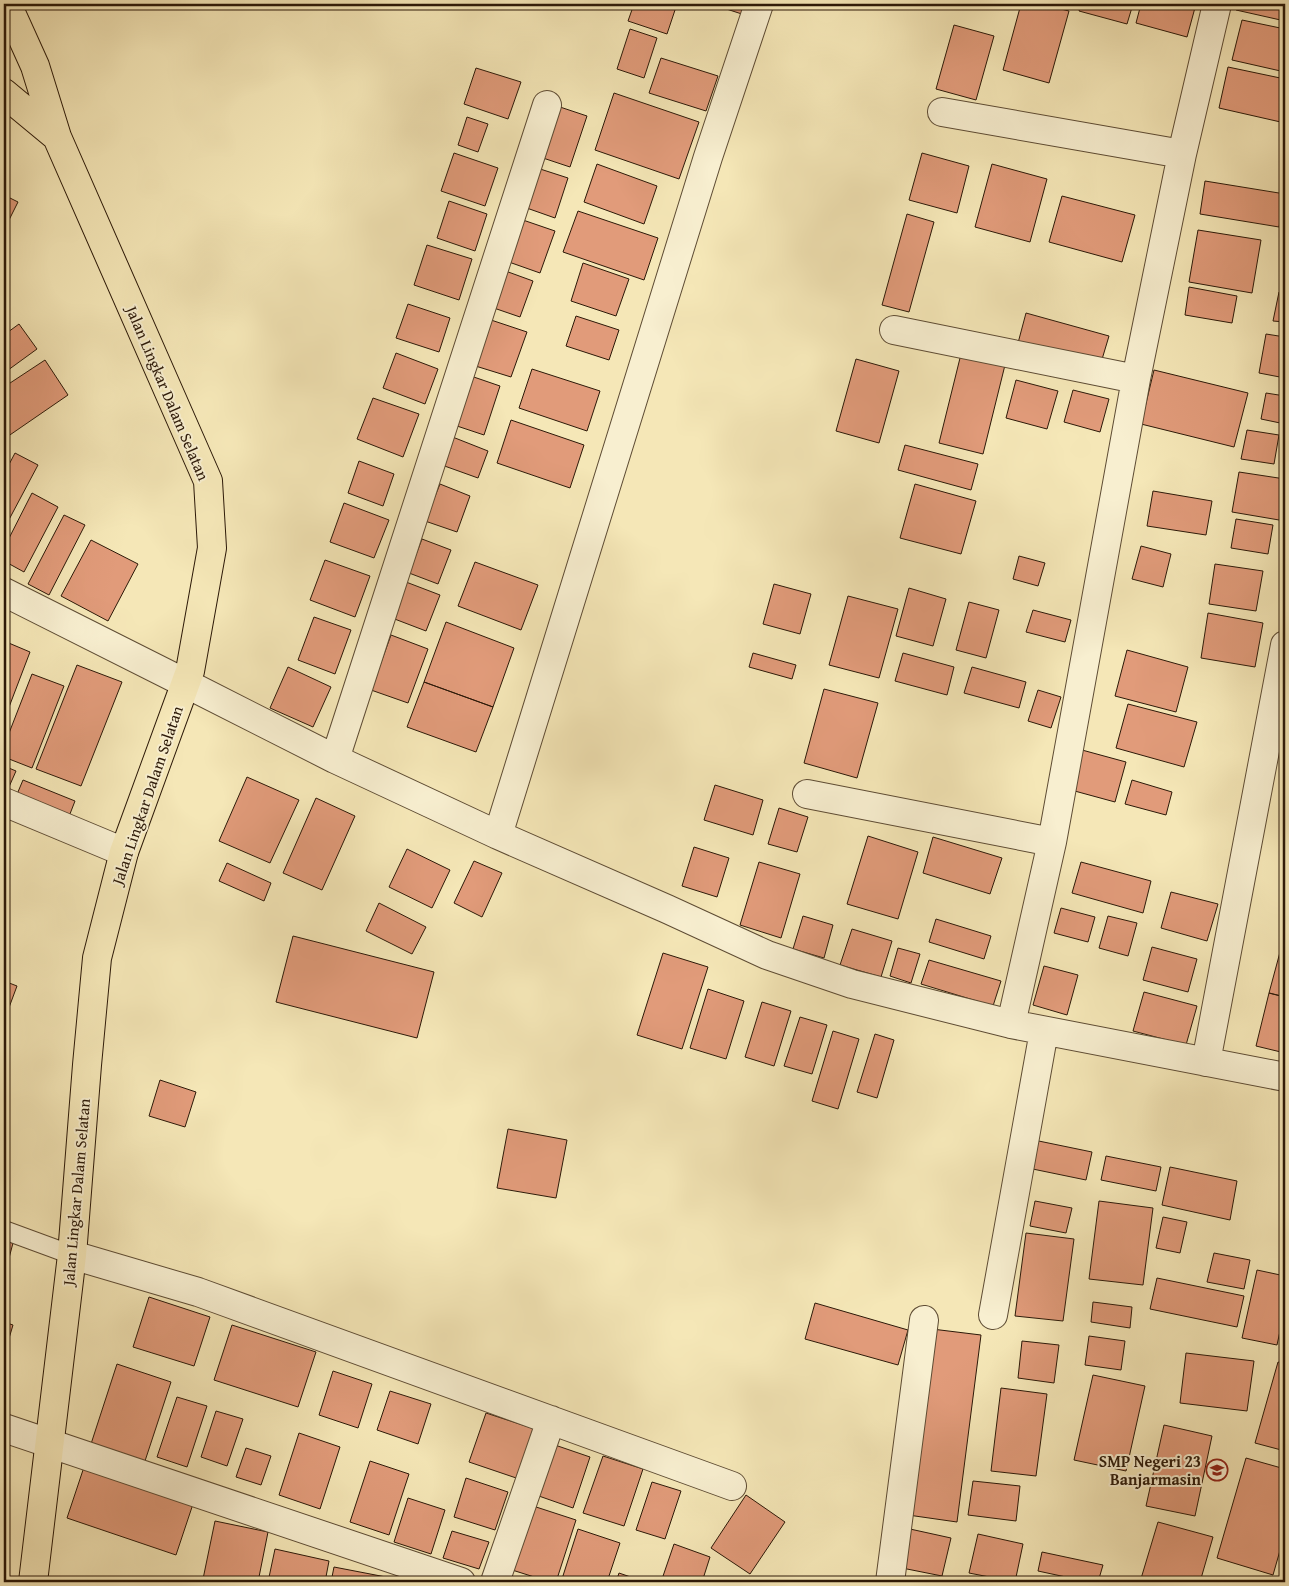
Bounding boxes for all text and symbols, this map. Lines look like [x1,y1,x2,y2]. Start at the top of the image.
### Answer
street label: Jalan Lingkar Dalam Selatan [120,300,216,484]
street label: Jalan Lingkar Dalam Selatan [104,702,189,890]
street label: Jalan Lingkar Dalam Selatan [56,1097,96,1289]
place label: SMP Negeri 23 Banjarmasin [1099,1449,1202,1491]
school or university icon: SMP Negeri 23 Banjarmasin [1205,1458,1229,1482]

